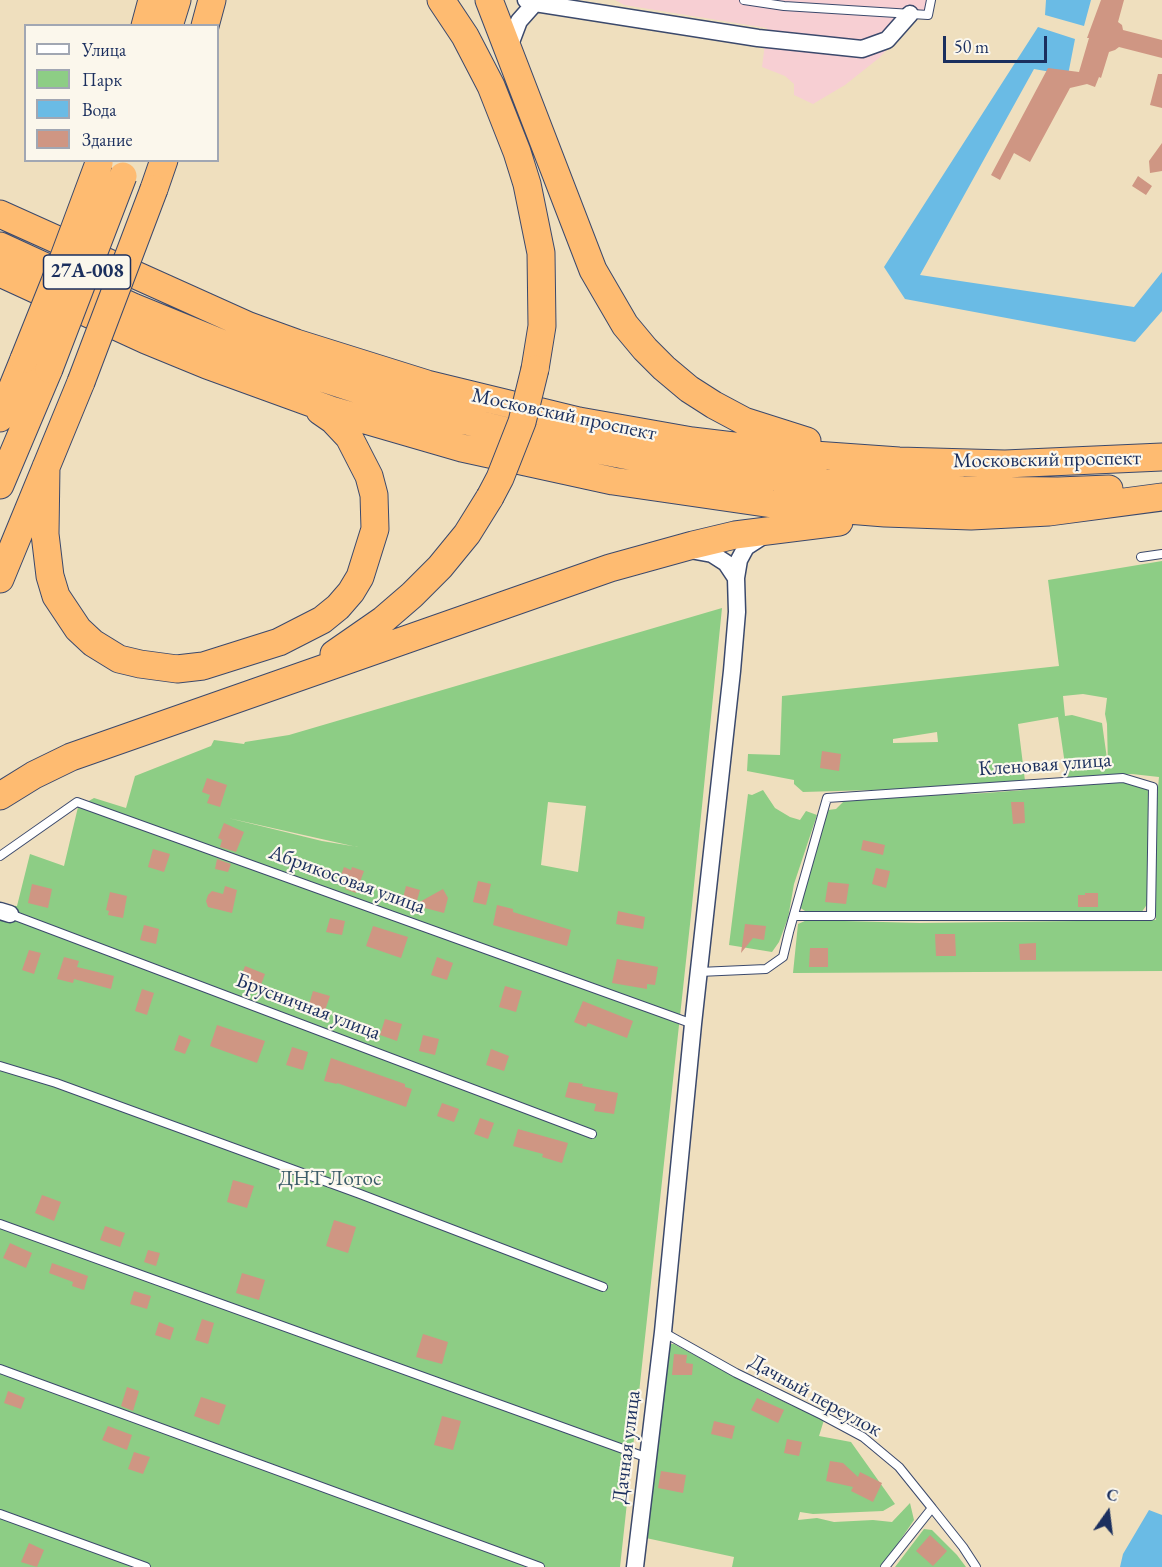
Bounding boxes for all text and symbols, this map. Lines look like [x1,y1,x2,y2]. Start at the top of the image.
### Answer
legend [24,24,219,162]
scale bar [946,24,1050,62]
text: 50 m [954,35,989,58]
text: Улица [82,38,126,61]
text: Парк [82,68,122,91]
text: Вода [82,98,116,121]
text: Здание [82,128,132,151]
road number: 27А-008 [44,255,130,289]
street label: Московский проспект [469,383,659,447]
street label: Московский проспект [953,446,1141,474]
street label: Кленовая улица [978,748,1112,782]
street label: Абрикосовая улица [265,840,429,920]
street label: Брусничная улица [232,968,384,1046]
park label: ДНТ Лотос [279,1166,381,1192]
street label: Дачный переулок [744,1349,886,1443]
street label: Дачная улица [608,1389,646,1505]
north arrow [1078,1483,1138,1543]
text: С [1104,1483,1121,1507]

